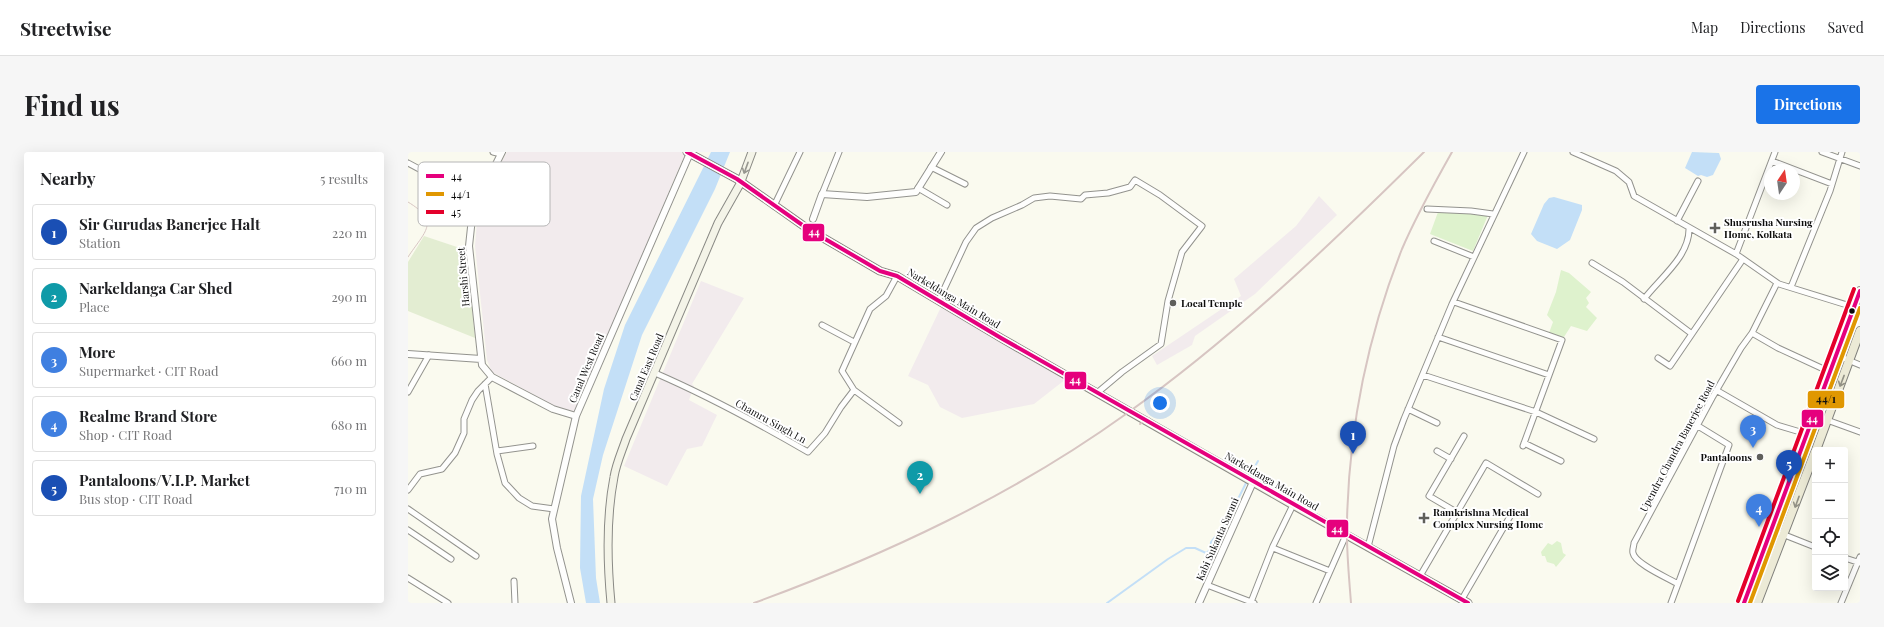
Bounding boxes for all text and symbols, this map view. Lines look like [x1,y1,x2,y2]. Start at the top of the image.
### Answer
text: Streetwise [20,15,112,41]
text: Map [1691,18,1718,37]
text: Directions [1740,18,1806,37]
text: Saved [1828,18,1864,37]
button: Directions [1756,85,1860,124]
text: Find us [24,86,120,123]
one-way arrow [742,161,750,173]
legend [418,162,550,226]
north arrow [1764,164,1800,200]
text: Nearby [40,167,95,189]
text: 44 [451,168,462,183]
text: 5 results [320,170,368,187]
text: 44/1 [451,186,470,201]
text: 45 [451,204,461,219]
text: Sir Gurudas Banerjee Halt [79,214,260,234]
place label: Shusrusha Nursing Home, Kolkata [1724,215,1813,241]
marker: Shusrusha Nursing Home, Kolkata [1709,222,1721,234]
line badge: 44 [802,223,825,242]
text: 1 [52,224,56,241]
text: 220 m [332,224,367,241]
text: 44 [808,224,820,239]
text: Station [79,234,120,251]
street label: Harshi Street [453,246,473,307]
street label: Narkeldanga Main Road [905,265,1003,331]
text: Narkeldanga Car Shed [79,278,232,298]
text: 2 [51,288,57,305]
text: 290 m [332,288,367,305]
place label: Local Temple [1181,296,1242,310]
text: Place [79,298,110,315]
marker: Local Temple [1168,298,1178,308]
unlabelled marker [1847,306,1857,316]
street label: Canal West Road [565,331,607,405]
street label: Canal East Road [625,331,667,403]
text: More [79,342,115,362]
text: 3 [51,352,57,369]
text: 660 m [331,352,367,369]
text: Supermarket · CIT Road [79,362,219,379]
line badge: 44 [1064,371,1087,390]
text: 44 [1069,372,1081,387]
one-way arrow [1838,374,1846,386]
street label: Upendra Chandra Banerjee Road [1636,378,1718,514]
line badge: 44/1 [1807,390,1845,409]
text: 44/1 [1816,391,1836,406]
your location [1150,393,1170,413]
street label: Chamru Singh Ln [733,396,809,446]
text: Realme Brand Store [79,406,217,426]
line badge: 44 [1801,409,1824,428]
text: 44 [1806,411,1818,426]
pin: 3 [1740,415,1766,448]
text: 4 [51,416,57,433]
text: 680 m [331,416,367,433]
pin: 1 [1340,421,1366,454]
text: Shop · CIT Road [79,426,172,443]
map controls [1812,447,1848,591]
button: + [1812,447,1848,483]
street label: Narkeldanga Main Road [1223,448,1322,514]
place label: Pantaloons [1701,450,1752,464]
pin: 5 [1776,450,1802,483]
marker: Pantaloons [1755,452,1765,462]
pin: 2 [907,461,933,494]
text: Pantaloons/V.I.P. Market [79,470,250,490]
text: 5 [51,480,57,497]
text: 710 m [334,480,367,497]
button: − [1812,483,1848,519]
text: Bus stop · CIT Road [79,490,193,507]
pin: 4 [1746,494,1772,527]
street label: Kabi Sukanta Sarani [1192,495,1242,583]
one-way arrow [1793,495,1800,508]
place label: Ramkrishna Medical Complex Nursing Home [1433,505,1543,531]
marker: Ramkrishna Medical Complex Nursing Home [1418,512,1430,524]
line badge: 44 [1326,519,1349,538]
button: locate [1812,519,1848,555]
text: 44 [1331,521,1343,536]
button: layers [1812,555,1848,591]

